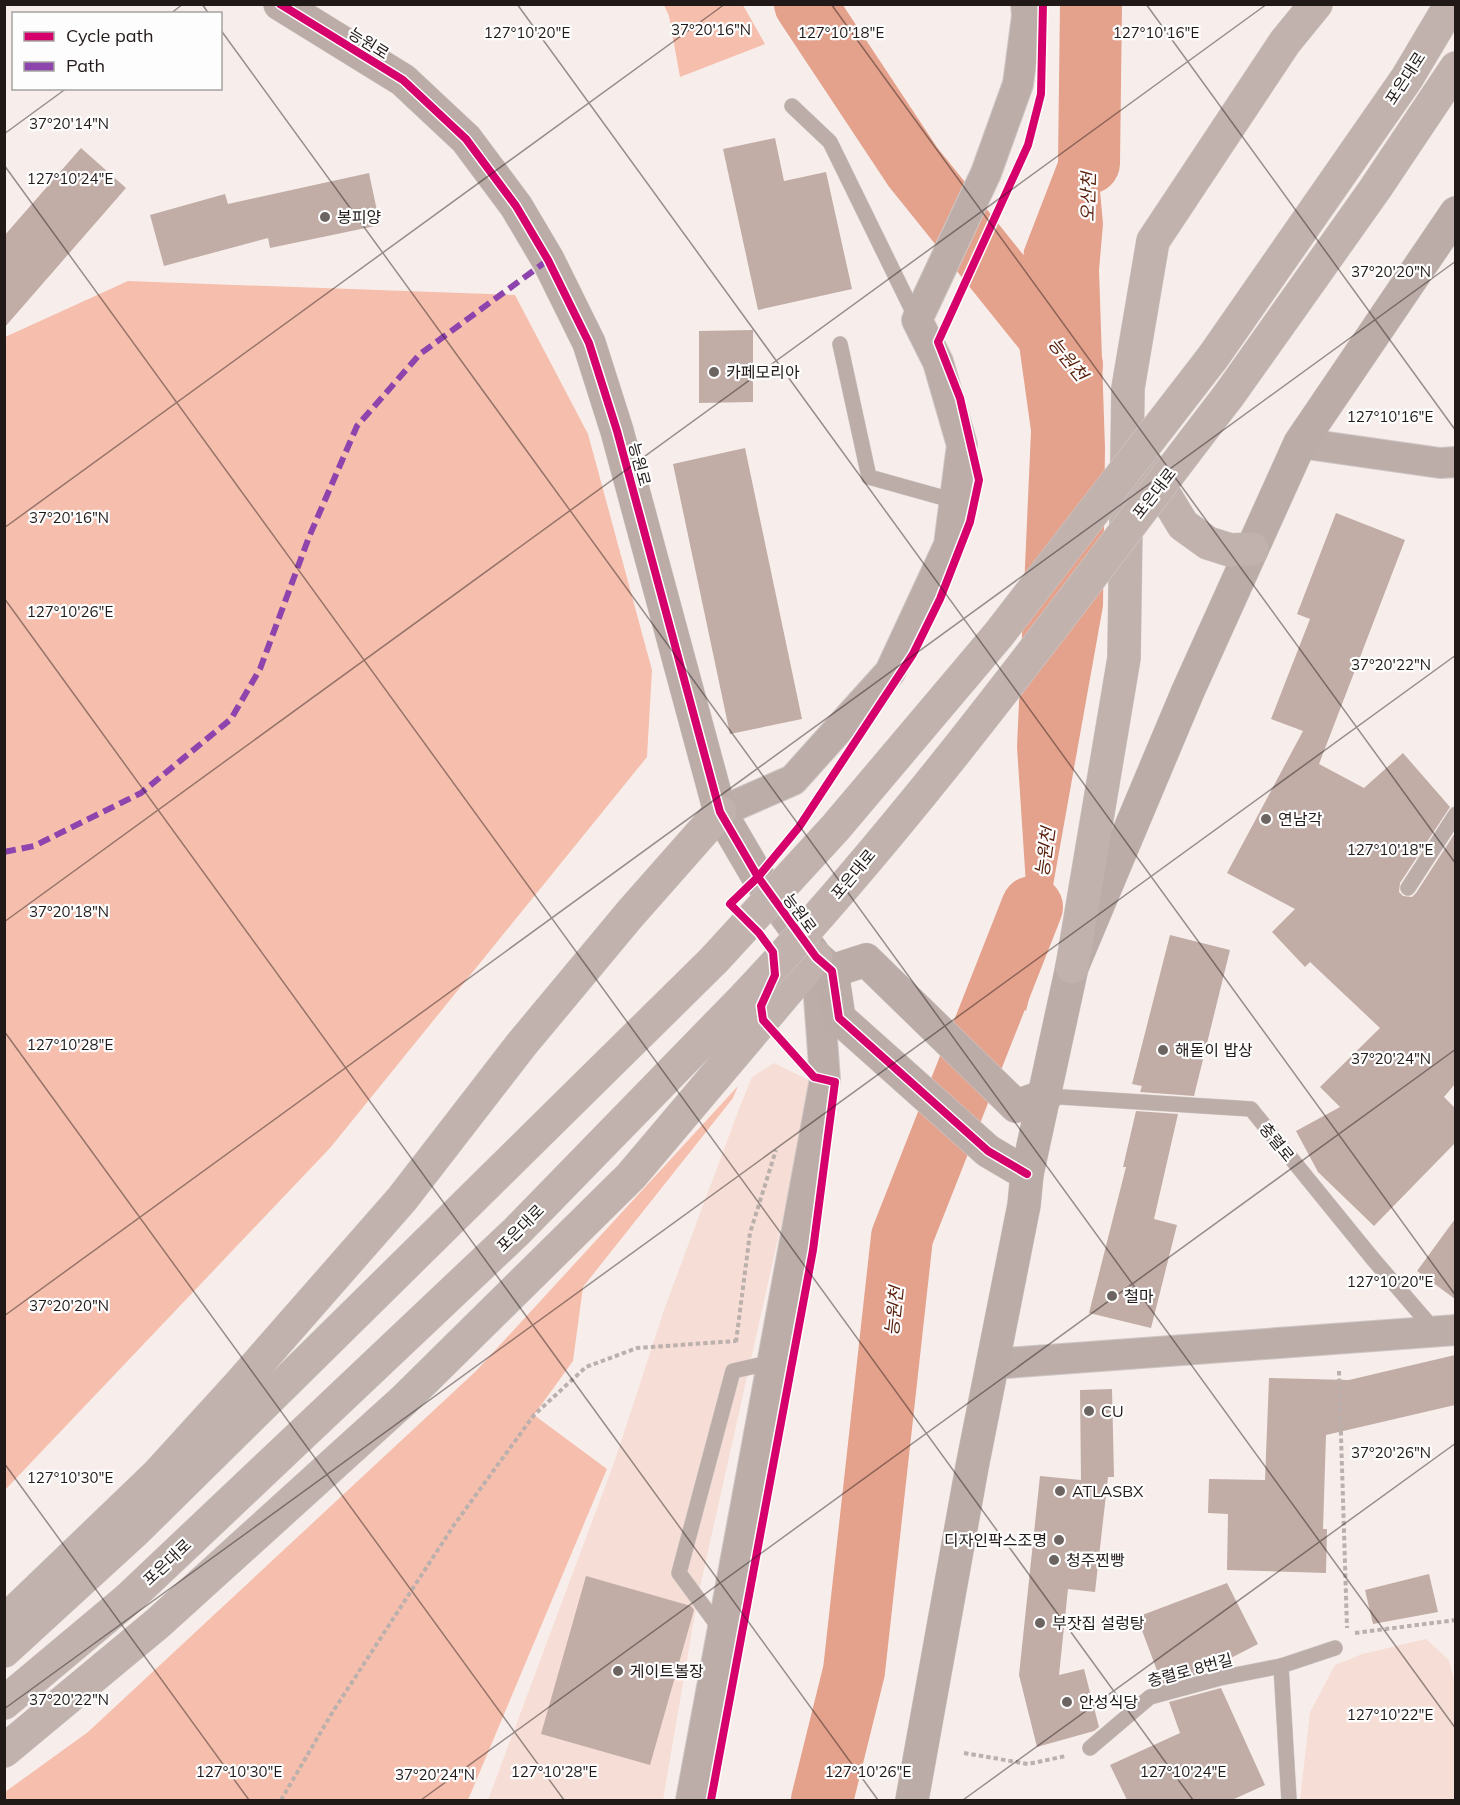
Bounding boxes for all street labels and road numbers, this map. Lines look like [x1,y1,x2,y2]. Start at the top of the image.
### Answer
street label: 능원로 [345,23,393,63]
street label: 포은대로 [1381,48,1430,108]
street label: 능원로 [625,440,655,488]
street label: 포은대로 [1128,463,1180,522]
street label: 포은대로 [826,845,880,903]
street label: 능원로 [779,889,821,937]
street label: 충렬로 [1255,1119,1299,1166]
street label: 포은대로 [492,1200,548,1256]
street label: 포은대로 [139,1534,196,1589]
street label: 충렬로 8번길 [1145,1649,1235,1691]

